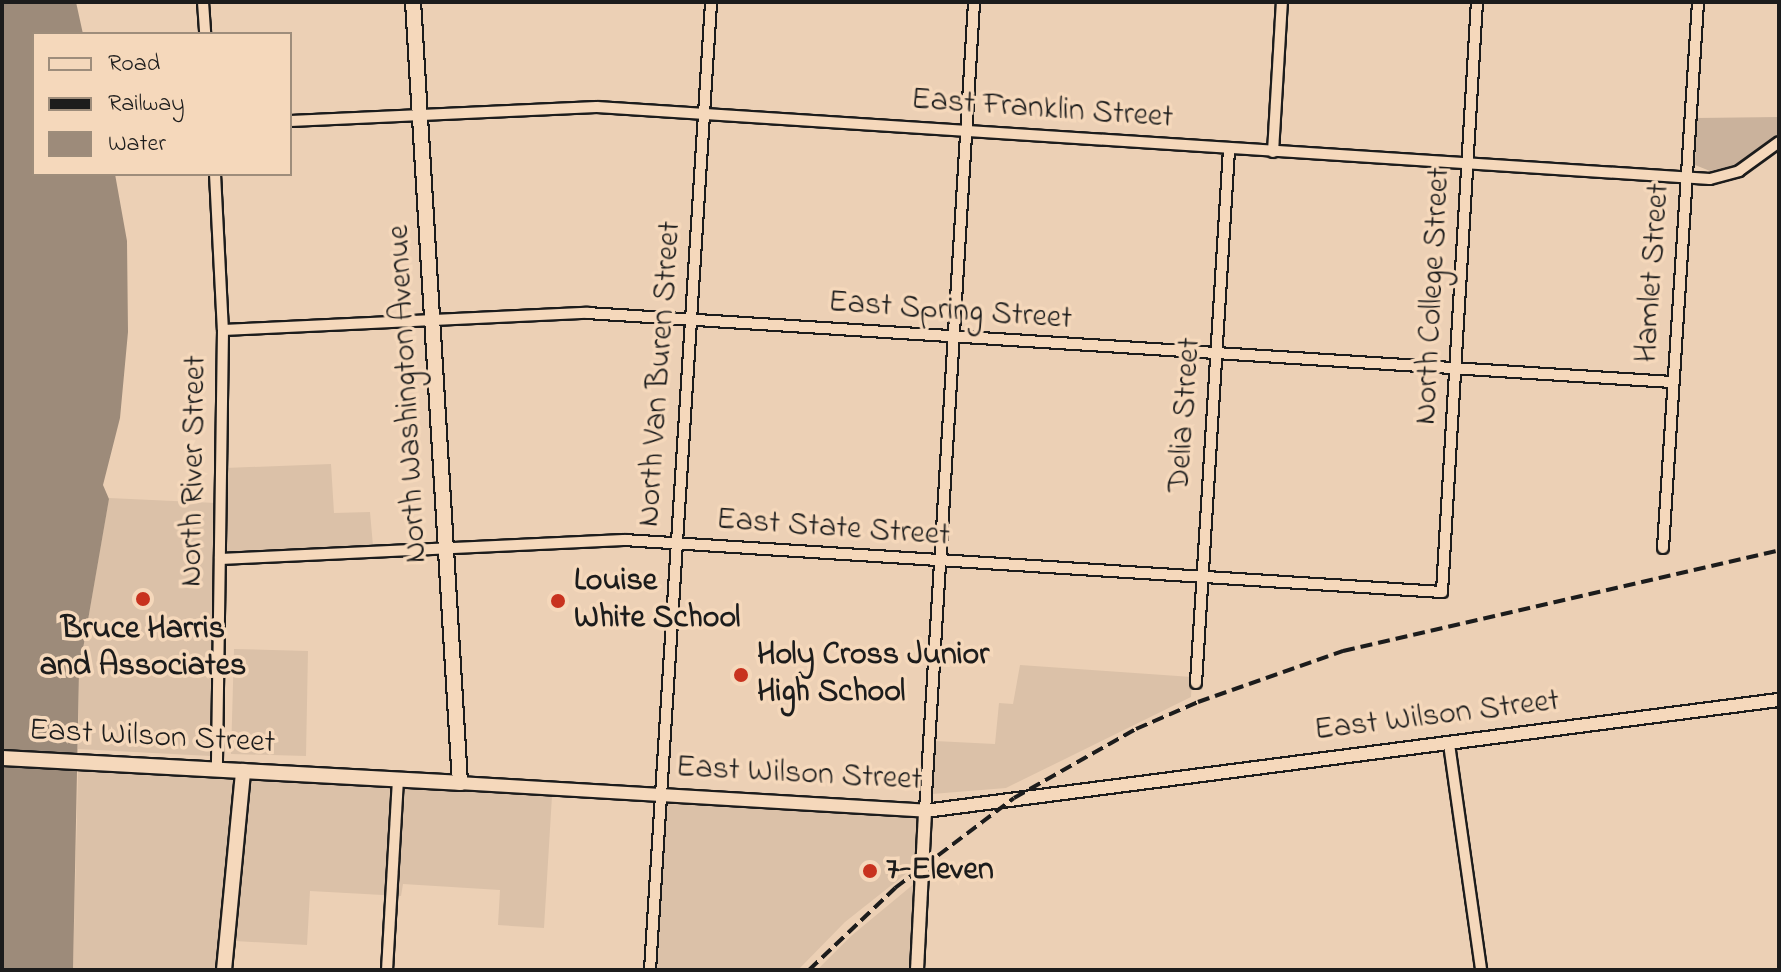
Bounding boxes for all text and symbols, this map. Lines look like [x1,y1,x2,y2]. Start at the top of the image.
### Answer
legend [32,32,292,176]
text: Road [108,47,160,82]
street label: East Franklin Street [910,82,1174,138]
text: Railway [108,87,185,122]
text: Water [108,127,166,162]
street label: North College Street [1408,166,1460,426]
street label: Hamlet Street [1629,182,1679,364]
street label: North Van Buren Street [631,220,691,528]
street label: North Washington Avenue [381,224,437,564]
street label: East Spring Street [827,284,1073,340]
street label: Delia Street [1161,336,1211,494]
street label: North River Street [174,355,216,587]
street label: East State Street [715,502,951,556]
place label: Louise White School [574,564,740,639]
marker: Bruce Harris and Associates [134,590,152,608]
marker: Louise White School [549,592,567,610]
place label: Bruce Harris and Associates [40,612,246,687]
place label: Holy Cross Junior High School [757,638,989,713]
marker: Holy Cross Junior High School [732,666,750,684]
street label: East Wilson Street [1312,683,1562,751]
street label: East Wilson Street [28,712,276,764]
street label: East Wilson Street [675,749,923,801]
place label: 7-Eleven [886,852,994,890]
marker: 7-Eleven [861,862,879,880]

